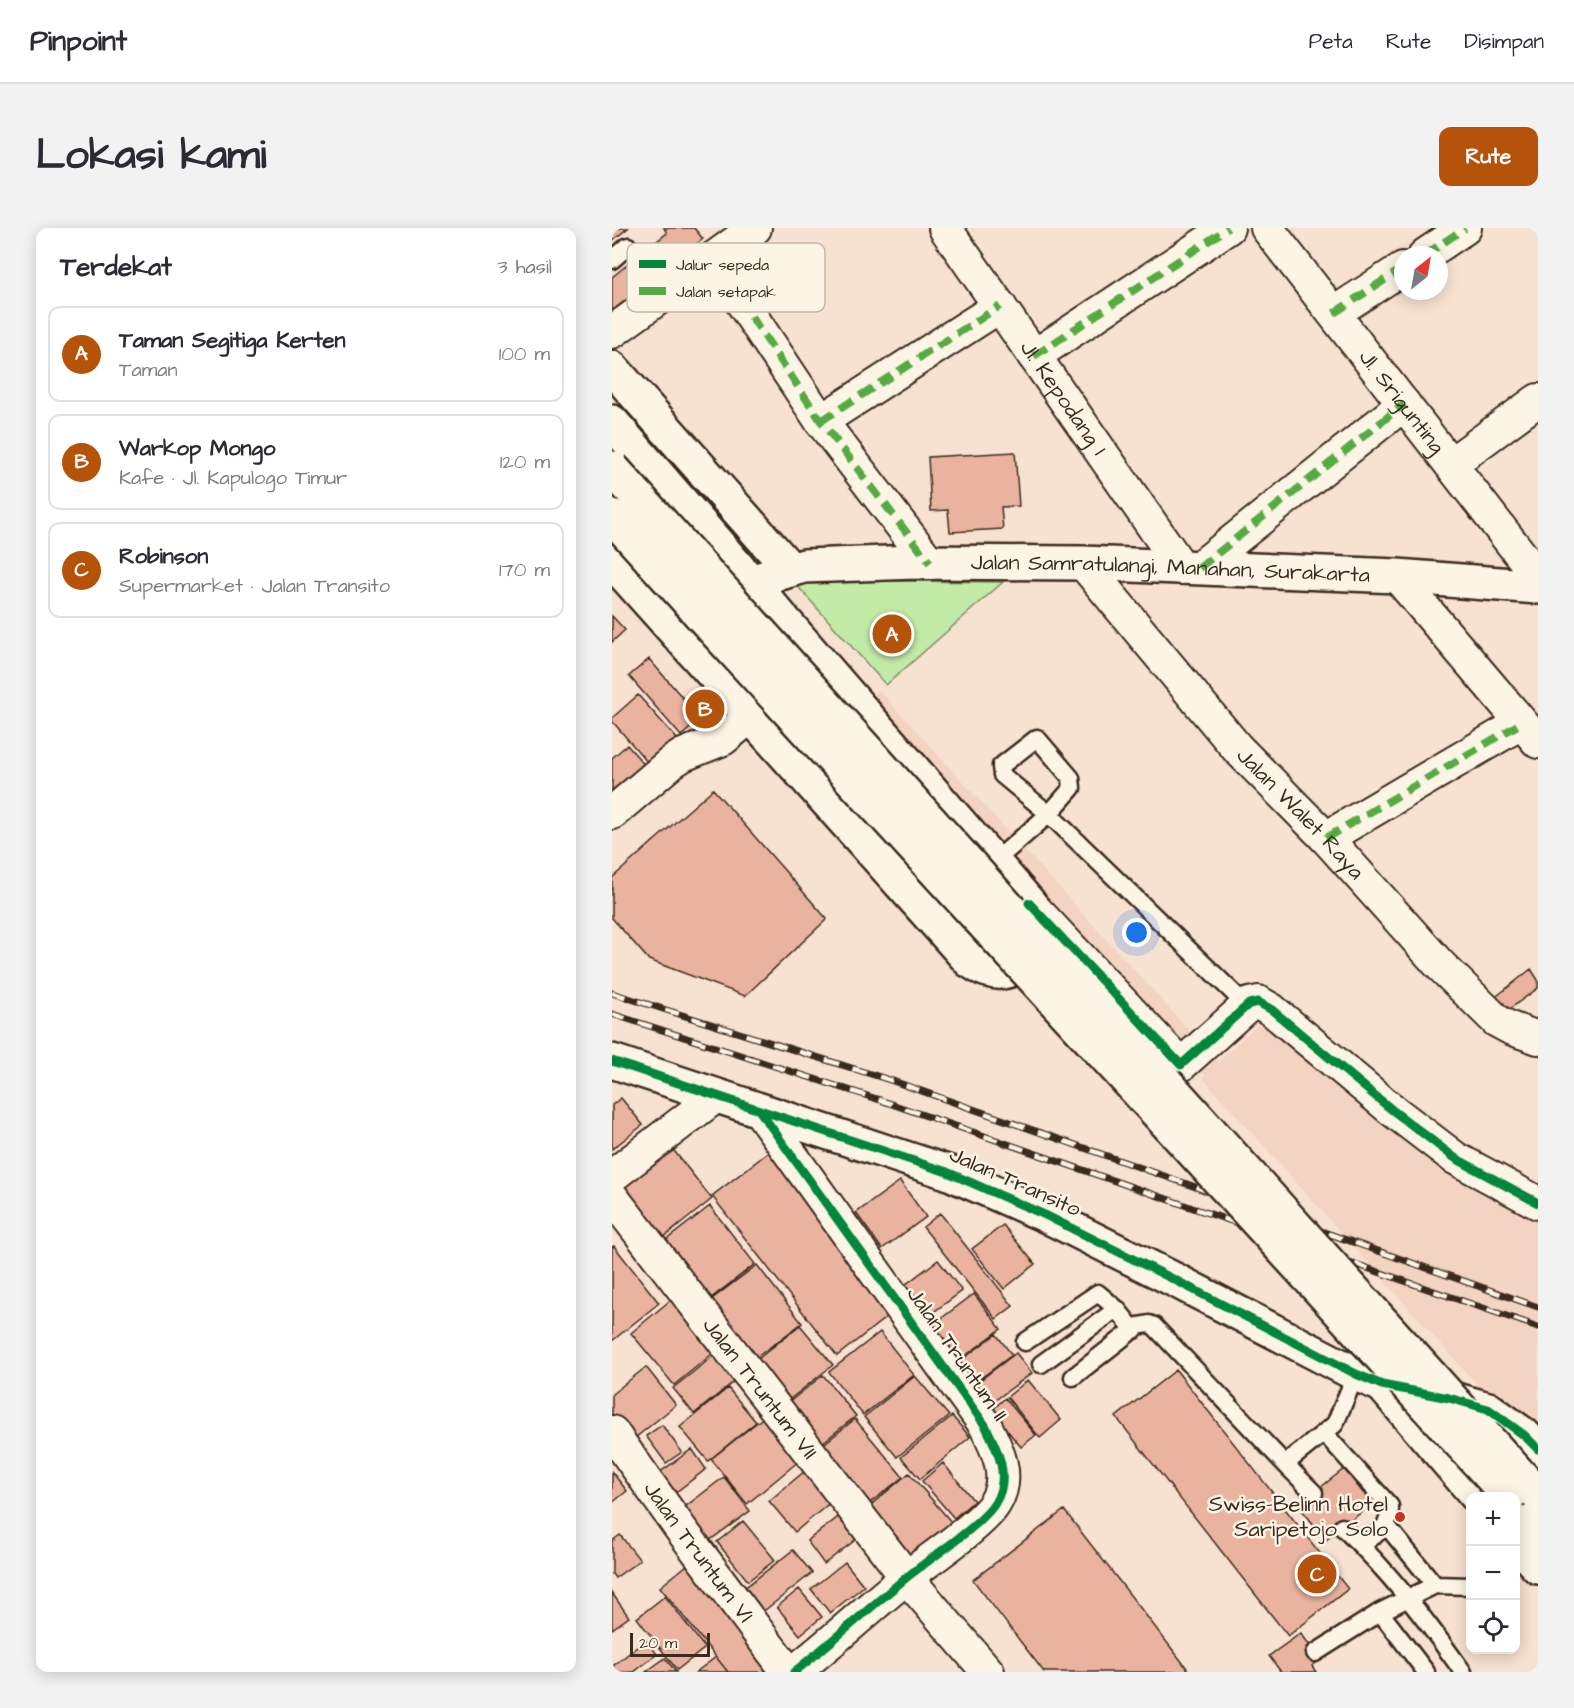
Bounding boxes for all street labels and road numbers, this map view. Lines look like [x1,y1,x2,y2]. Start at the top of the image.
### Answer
street label: Jl. Kepodang 1 [1013,334,1114,462]
street label: Jl. Srigunting [1351,343,1452,461]
street label: Jalan Samratulangi, Manahan, Surakarta [971,547,1371,590]
street label: Jalan Walet Raya [1230,741,1372,886]
street label: Jalan Transito [944,1139,1086,1225]
street label: Jalan Truntum II [899,1280,1015,1428]
street label: Jalan Truntum VII [695,1311,825,1466]
street label: Jalan Truntum VI [636,1475,761,1629]

